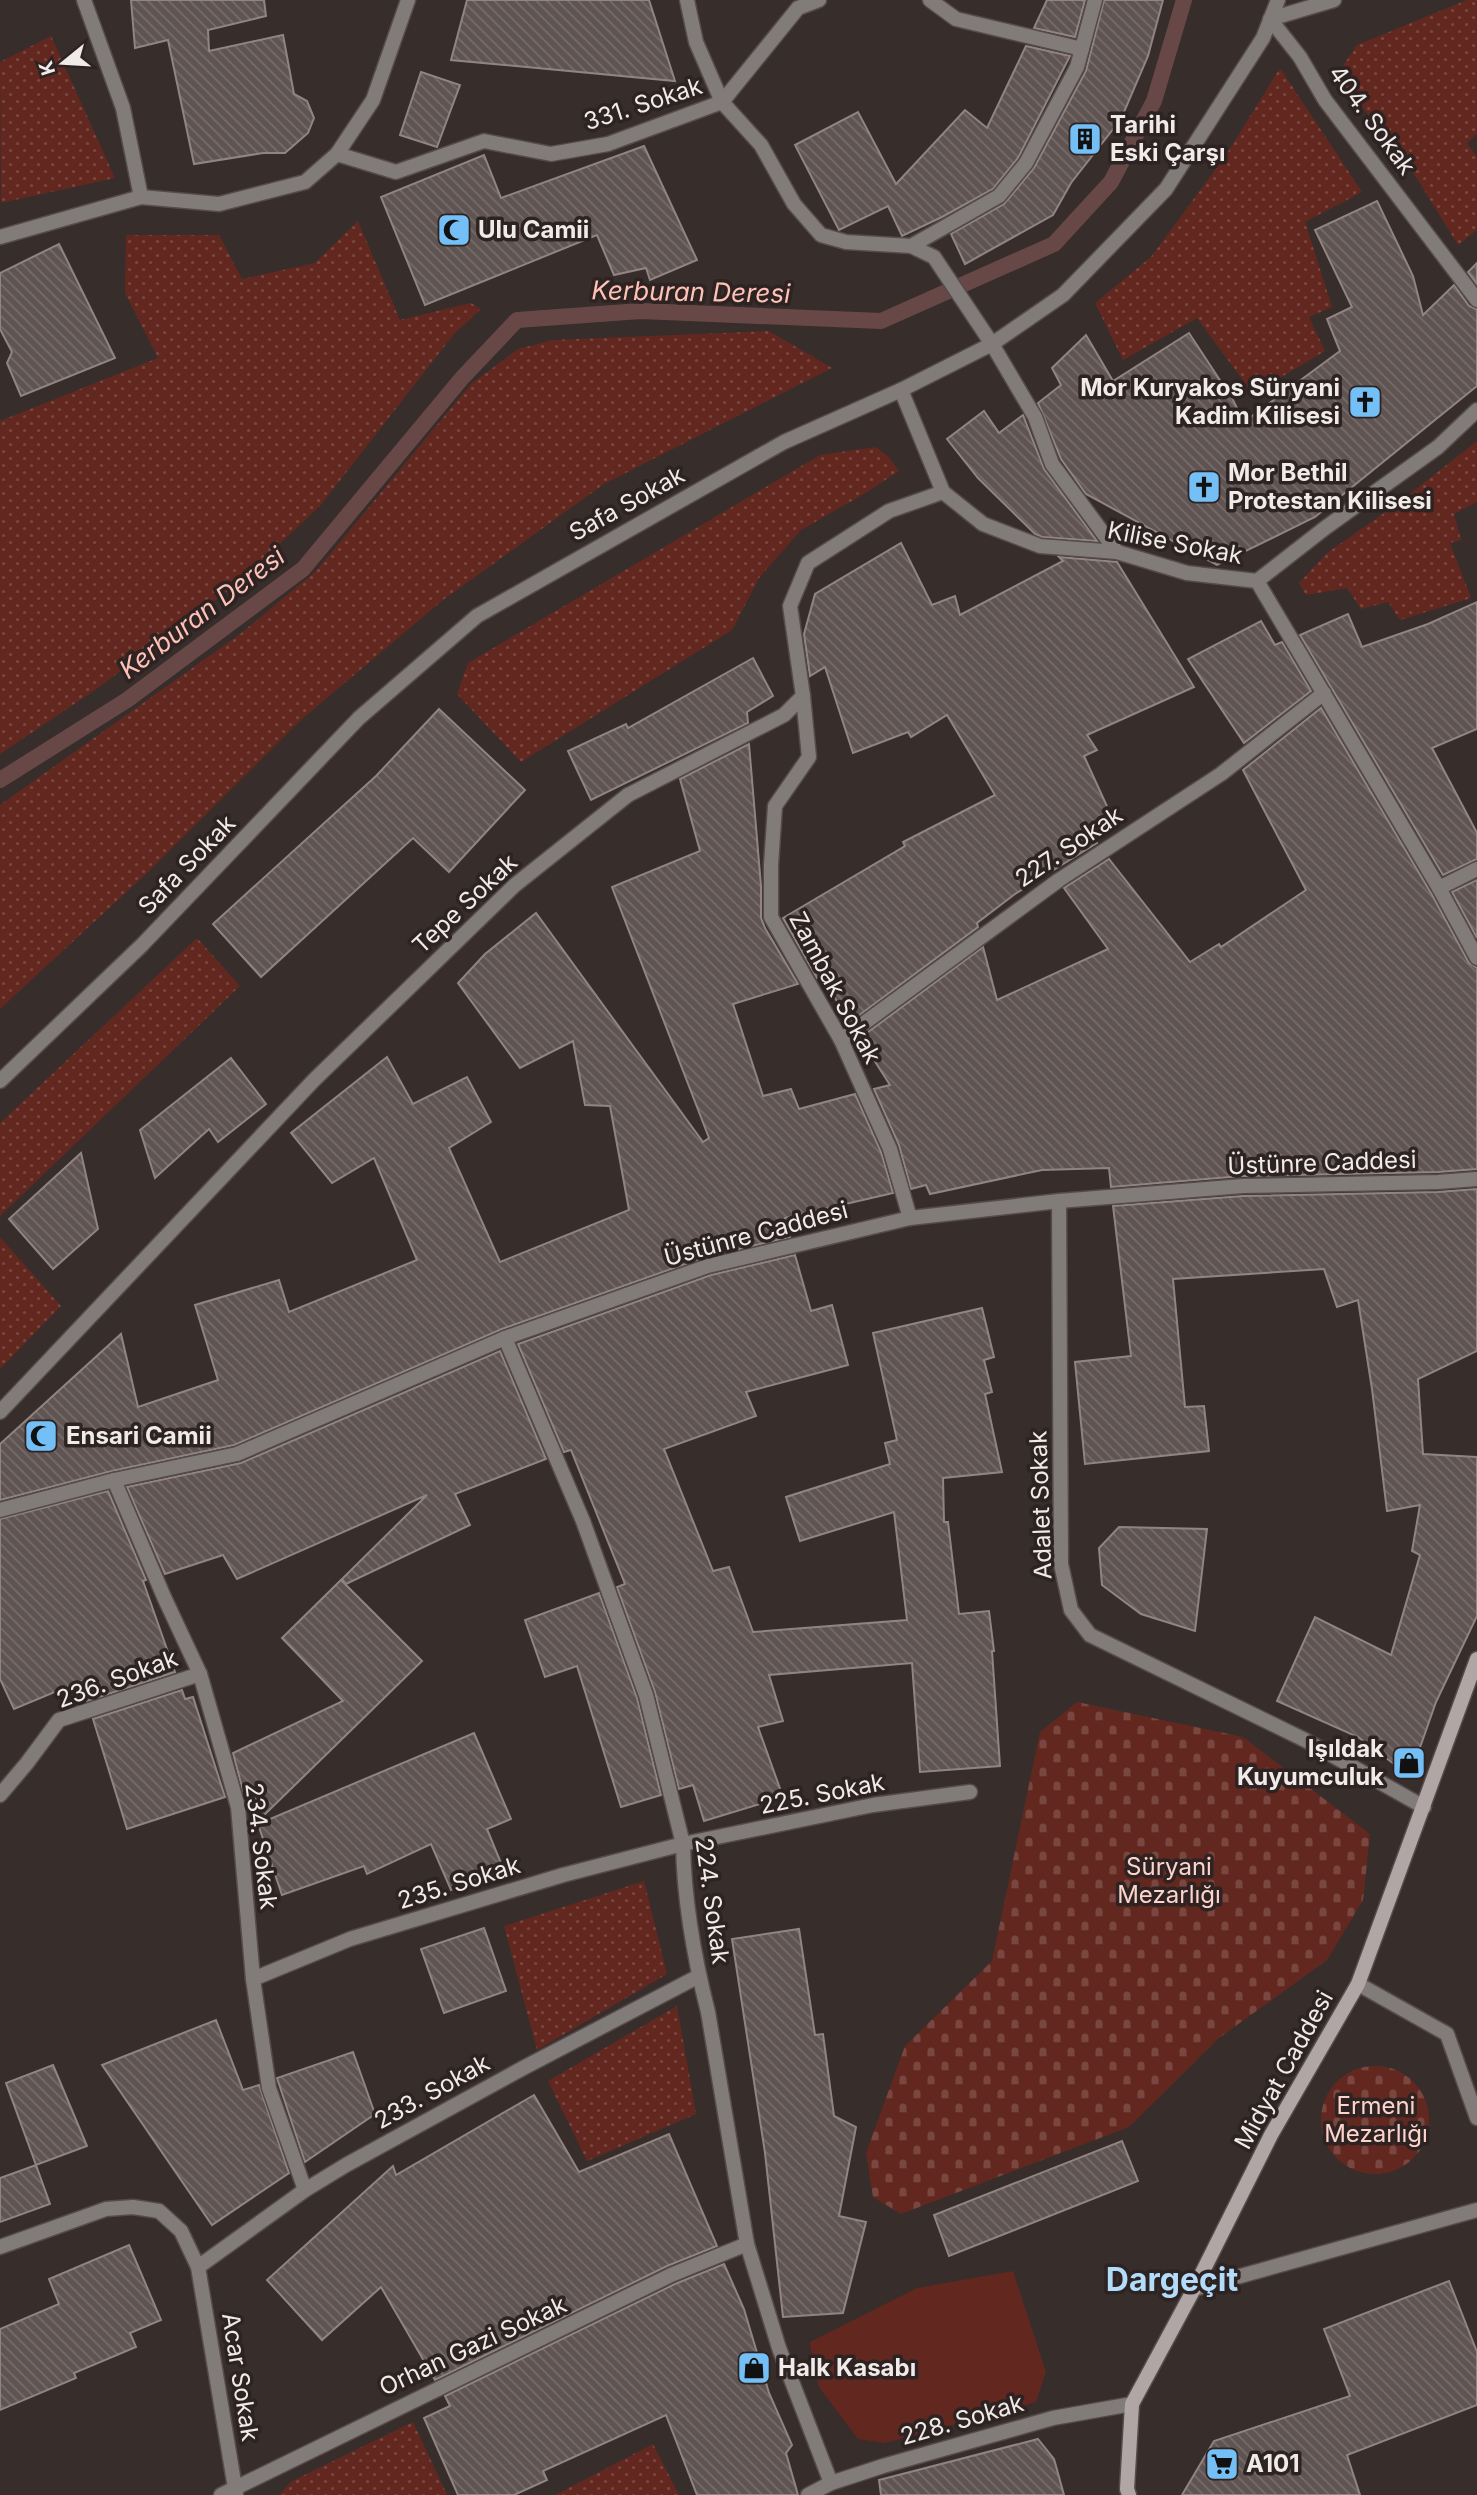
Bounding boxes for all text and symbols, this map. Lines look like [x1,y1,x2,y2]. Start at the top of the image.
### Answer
north arrow [28,28,98,98]
text: K [34,58,60,78]
street label: 404. Sokak [1323,59,1422,180]
street label: 331. Sokak [580,71,706,136]
place label: Tarihi Eski Çarşı [1110,110,1226,167]
building icon: Tarihi Eski Çarşı [1066,120,1104,158]
mosque icon: Ulu Camii [435,211,473,249]
place label: Ulu Camii [478,215,589,244]
water label: Kerburan Deresi [591,274,791,309]
place label: Mor Kuryakos Süryani Kadim Kilisesi [1080,373,1340,430]
church icon: Mor Kuryakos Süryani Kadim Kilisesi [1346,383,1384,421]
place label: Mor Bethil Protestan Kilisesi [1228,458,1432,515]
street label: Safa Sokak [564,460,689,547]
church icon: Mor Bethil Protestan Kilisesi [1185,468,1223,506]
street label: Kilise Sokak [1105,515,1245,570]
water label: Kerburan Deresi [113,540,291,685]
street label: 227. Sokak [1010,800,1128,893]
street label: Safa Sokak [132,809,241,920]
street label: Tepe Sokak [406,848,523,959]
street label: Zambak Sokak [783,907,888,1069]
street label: Üstünre Caddesi [1227,1145,1417,1180]
street label: Üstünre Caddesi [661,1195,851,1272]
mosque icon: Ensari Camii [22,1417,60,1455]
place label: Ensari Camii [66,1421,212,1450]
street label: Adalet Sokak [1023,1430,1058,1580]
street label: 236. Sokak [52,1643,181,1714]
place label: Işıldak Kuyumculuk [1237,1734,1384,1791]
shop icon: Işıldak Kuyumculuk [1390,1744,1428,1782]
street label: 225. Sokak [757,1767,887,1820]
street label: 234. Sokak [239,1781,284,1911]
street label: 224. Sokak [689,1836,736,1966]
street label: 235. Sokak [394,1850,524,1915]
park label: Süryani Mezarlığı [1117,1852,1221,1909]
street label: Midyat Caddesi [1228,1985,1339,2154]
street label: 233. Sokak [369,2048,494,2135]
park label: Ermeni Mezarlığı [1324,2091,1428,2148]
district label: Dargeçit [1106,2260,1239,2299]
street label: Orhan Gazi Sokak [375,2289,571,2402]
street label: Acar Sokak [216,2311,265,2443]
shop icon: Halk Kasabı [735,2349,773,2387]
place label: Halk Kasabı [778,2353,916,2382]
street label: 228. Sokak [897,2388,1027,2451]
supermarket icon: A101 [1203,2445,1241,2483]
place label: A101 [1246,2449,1300,2478]

